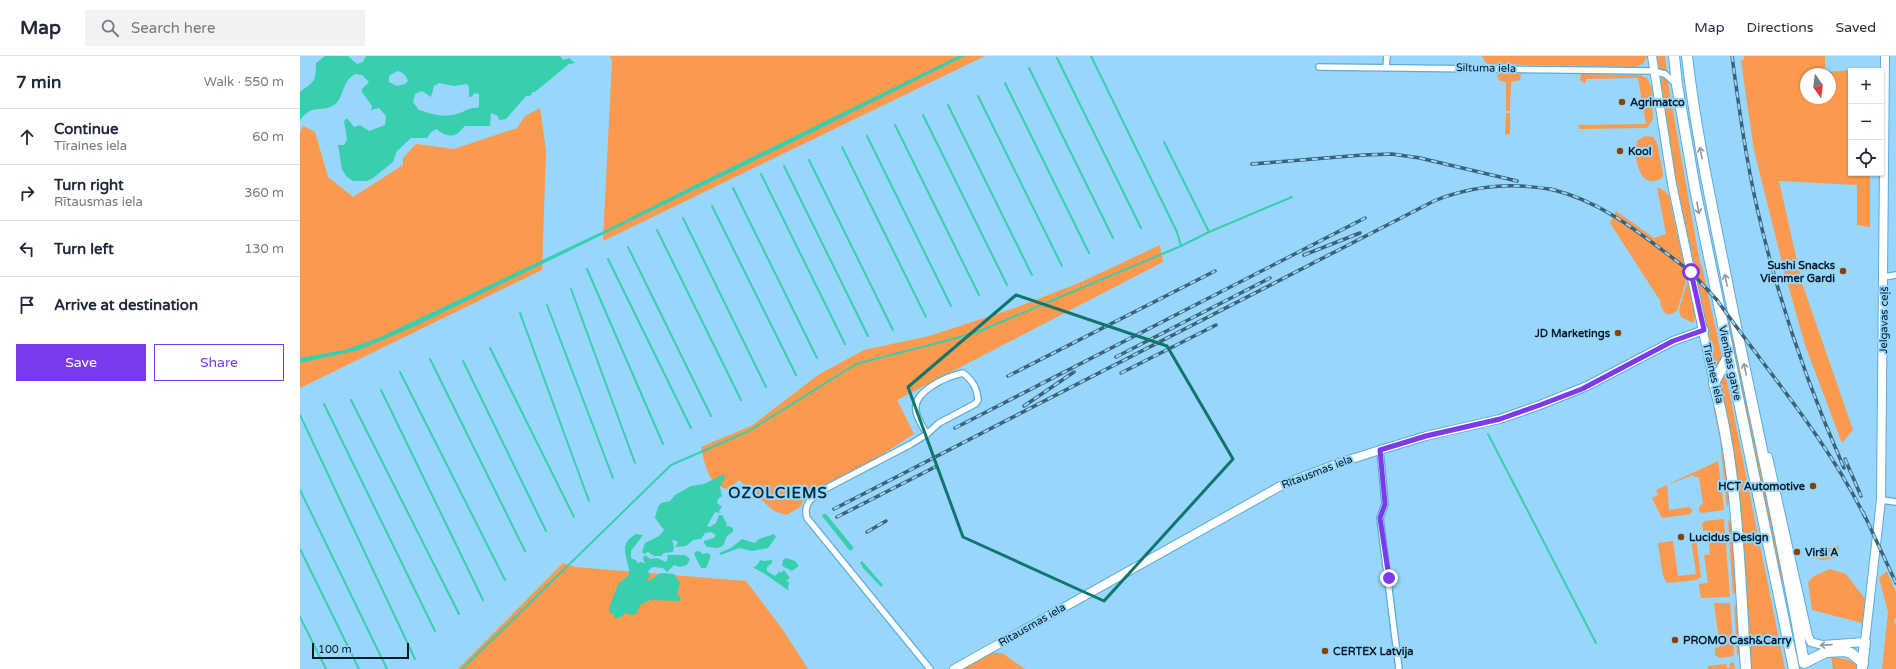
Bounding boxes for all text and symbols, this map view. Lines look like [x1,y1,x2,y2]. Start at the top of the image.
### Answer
search box [85,10,365,46]
text: Map [20,17,61,39]
icon: search [99,17,121,39]
text: Search here [131,19,215,37]
text: Map [1694,19,1725,36]
text: Directions [1747,19,1814,36]
text: Saved [1836,19,1876,36]
street label: Siltuma iela [1456,61,1516,75]
north arrow [1800,68,1836,104]
map controls [1848,68,1884,176]
button: + [1848,68,1884,104]
text: 7 min [16,72,61,93]
text: Walk · 550 m [204,74,284,90]
place label: Agrimatco [1630,96,1685,110]
marker: Agrimatco [1617,97,1627,107]
button: − [1848,104,1884,140]
text: Continue [54,120,118,138]
icon: ahead [16,126,38,148]
text: 60 m [252,129,284,145]
text: Tīraines iela [54,138,127,154]
button: locate [1848,140,1884,176]
place label: Kool [1628,145,1652,158]
marker: Kool [1615,146,1625,156]
one-way arrow [1697,147,1705,160]
text: Turn right [54,176,124,194]
icon: right [16,182,38,204]
text: 360 m [244,185,284,201]
text: Rītausmas iela [54,194,143,210]
one-way arrow [1695,202,1703,215]
icon: left [16,238,38,260]
text: Turn left [54,240,114,258]
text: 130 m [244,241,284,257]
place label: Sushi Snacks Vienmer Gardi [1760,259,1836,285]
route start [1682,263,1700,281]
marker: Sushi Snacks Vienmer Gardi [1838,266,1848,276]
one-way arrow [1722,274,1730,287]
street label: Jelgavas ceļš [1877,286,1891,354]
icon: arrive [16,294,38,316]
text: Arrive at destination [54,296,198,314]
street label: Vienības gatve [1716,324,1744,402]
place label: JD Marketings [1534,327,1611,341]
marker: JD Marketings [1613,328,1623,338]
street label: Tīraines iela [1700,341,1726,405]
button: Save [16,344,146,381]
button: Share [154,344,284,381]
one-way arrow [1740,363,1748,376]
street label: Rītausmas iela [1280,452,1354,492]
place label: HCT Automotive [1718,480,1806,493]
marker: HCT Automotive [1808,481,1818,491]
district label: OZOLCIEMS [728,484,828,502]
place label: Lucidus Design [1689,531,1769,545]
marker: Lucidus Design [1676,532,1686,542]
place label: Virši A [1805,546,1839,559]
marker: Virši A [1792,547,1802,557]
route end [1380,569,1398,587]
street label: Rītausmas iela [996,601,1068,649]
place label: PROMO Cash&Carry [1683,634,1792,648]
marker: PROMO Cash&Carry [1670,635,1680,645]
scale bar [312,641,409,660]
one-way arrow [1820,641,1833,648]
text: 100 m [318,643,352,656]
place label: CERTEX Latvija [1333,645,1414,659]
marker: CERTEX Latvija [1320,646,1330,656]

